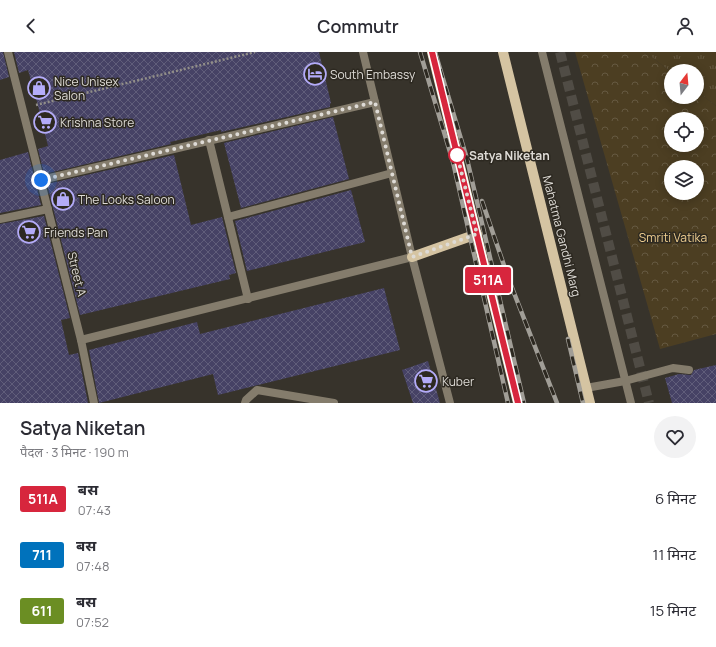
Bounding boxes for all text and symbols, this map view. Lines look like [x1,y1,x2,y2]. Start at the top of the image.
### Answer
text: Commutr [317,14,399,38]
icon: back [20,15,42,37]
icon: person [674,15,696,37]
hotel icon: South Embassy [302,61,328,87]
north arrow [664,64,704,104]
map controls [664,64,704,200]
place label: South Embassy [330,66,416,83]
place label: Nice Unisex Salon [54,73,119,104]
shop icon: Nice Unisex Salon [26,75,52,101]
supermarket icon: Krishna Store [32,109,58,135]
button: locate [664,112,704,152]
place label: Krishna Store [60,114,134,131]
marker: Satya Niketan [448,146,466,164]
place label: Satya Niketan [469,147,550,164]
button: layers [664,160,704,200]
your location [31,170,51,190]
street label: Mahatma Gandhi Marg [539,174,585,298]
shop icon: The Looks Saloon [50,186,76,212]
place label: The Looks Saloon [78,191,175,208]
supermarket icon: Friends Pan [16,219,42,245]
place label: Friends Pan [44,224,108,241]
park label: Smriti Vatika [639,229,707,246]
street label: Street A [63,250,91,298]
line badge: 511A [460,267,516,293]
text: 511A [473,270,503,289]
supermarket icon: Kuber [413,368,439,394]
place label: Kuber [442,373,475,390]
text: Satya Niketan [20,415,146,441]
button: heart [654,416,696,458]
text: पैदल · 3 मिनट · 190 m [20,443,129,461]
text: बस [78,479,98,500]
text: 6 मिनट [655,488,696,509]
text: 511A [28,489,58,508]
text: 07:43 [78,501,111,519]
text: बस [76,535,96,556]
text: 11 मिनट [653,544,696,565]
text: 711 [32,545,52,564]
text: 07:48 [76,557,110,575]
text: बस [76,591,96,612]
text: 15 मिनट [650,600,696,621]
text: 611 [32,601,52,620]
text: 07:52 [76,613,109,631]

